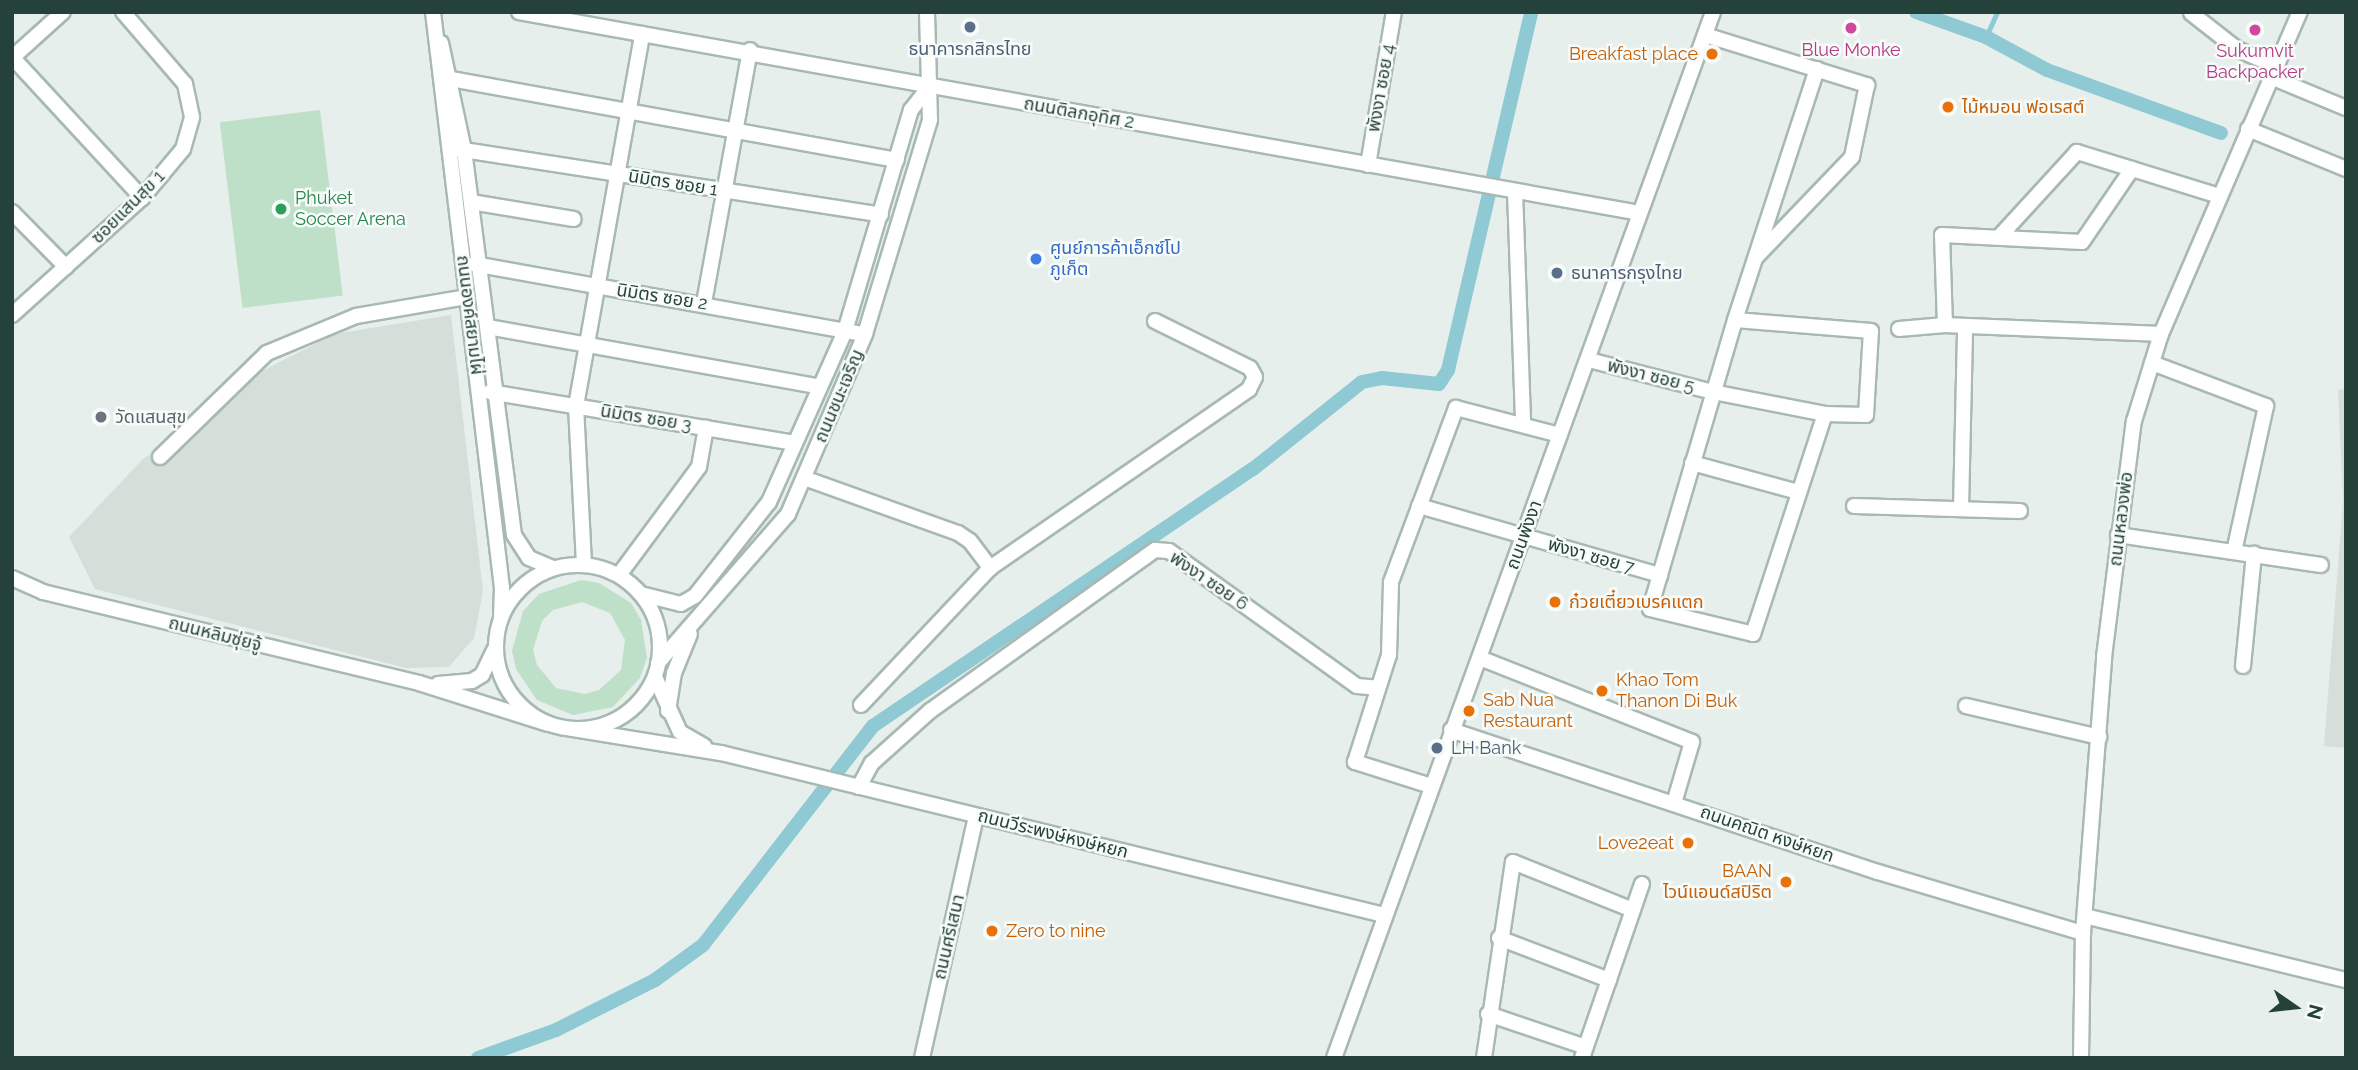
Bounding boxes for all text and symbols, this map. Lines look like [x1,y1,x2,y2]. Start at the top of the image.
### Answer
marker: ธนาคารกสิกรไทย [962,19,978,35]
marker: Blue Monke [1843,20,1859,36]
marker: Sukumvit Backpacker [2247,22,2263,38]
place label: ธนาคารกสิกรไทย [908,38,1032,60]
place label: Blue Monke [1801,39,1901,61]
place label: Sukumvit Backpacker [2206,41,2304,84]
street label: พังงา ซอย 4 [1363,42,1399,134]
place label: Breakfast place [1569,43,1698,65]
marker: Breakfast place [1704,46,1720,62]
street label: ถนนติลกอุทิศ 2 [1022,93,1136,133]
place label: ไม้หมอน ฟอเรสต์ [1962,96,2084,118]
marker: ไม้หมอน ฟอเรสต์ [1940,99,1956,115]
street label: นิมิตร ซอย 1 [627,165,719,201]
street label: ซอยแสนสุข 1 [87,166,169,248]
place label: Phuket Soccer Arena [295,188,407,230]
marker: Phuket Soccer Arena [273,201,289,217]
place label: ศูนย์การค้าเอ็กซ์โป ภูเก็ต [1050,238,1181,280]
marker: ศูนย์การค้าเอ็กซ์โป ภูเก็ต [1028,251,1044,267]
street label: ถนนองค์สยามไผ่ [452,254,488,376]
place label: ธนาคารกรุงไทย [1571,262,1683,284]
marker: ธนาคารกรุงไทย [1549,265,1565,281]
street label: นิมิตร ซอย 2 [615,279,709,315]
street label: ถนนชนะเจริญ [810,346,868,446]
street label: พังงา ซอย 5 [1605,355,1697,397]
street label: นิมิตร ซอย 3 [599,400,693,436]
place label: วัดแสนสุข [115,406,186,428]
marker: วัดแสนสุข [93,409,109,425]
street label: ถนนหลวงพ่อ [2104,470,2138,568]
street label: ถนนพังงา [1502,497,1546,573]
street label: พังงา ซอย 7 [1545,533,1637,579]
street label: พังงา ซอย 6 [1166,547,1252,615]
place label: ก๋วยเตี๋ยวเบรคแตก [1569,591,1704,613]
marker: ก๋วยเตี๋ยวเบรคแตก [1547,594,1563,610]
street label: ถนนหลิมซุ่ยจู้ [166,612,264,656]
place label: Khao Tom Thanon Di Buk [1616,670,1737,712]
marker: Khao Tom Thanon Di Buk [1594,683,1610,699]
place label: Sab Nua Restaurant [1483,690,1573,732]
marker: Sab Nua Restaurant [1461,703,1477,719]
place label: LH Bank [1451,737,1521,759]
marker: LH Bank [1429,740,1445,756]
street label: ถนนคณิต หงษ์หยก [1697,801,1837,867]
street label: ถนนวีระพงษ์หงษ์หยก [976,805,1130,863]
place label: Love2eat [1598,832,1674,854]
marker: Love2eat [1680,835,1696,851]
place label: BAAN ไวน์แอนด์สปิริต [1663,861,1772,903]
marker: BAAN ไวน์แอนด์สปิริต [1778,874,1794,890]
street label: ถนนศรีเสนา [929,892,969,982]
place label: Zero to nine [1006,920,1106,942]
marker: Zero to nine [984,923,1000,939]
north arrow [2260,972,2330,1042]
text: N [2303,1002,2328,1022]

